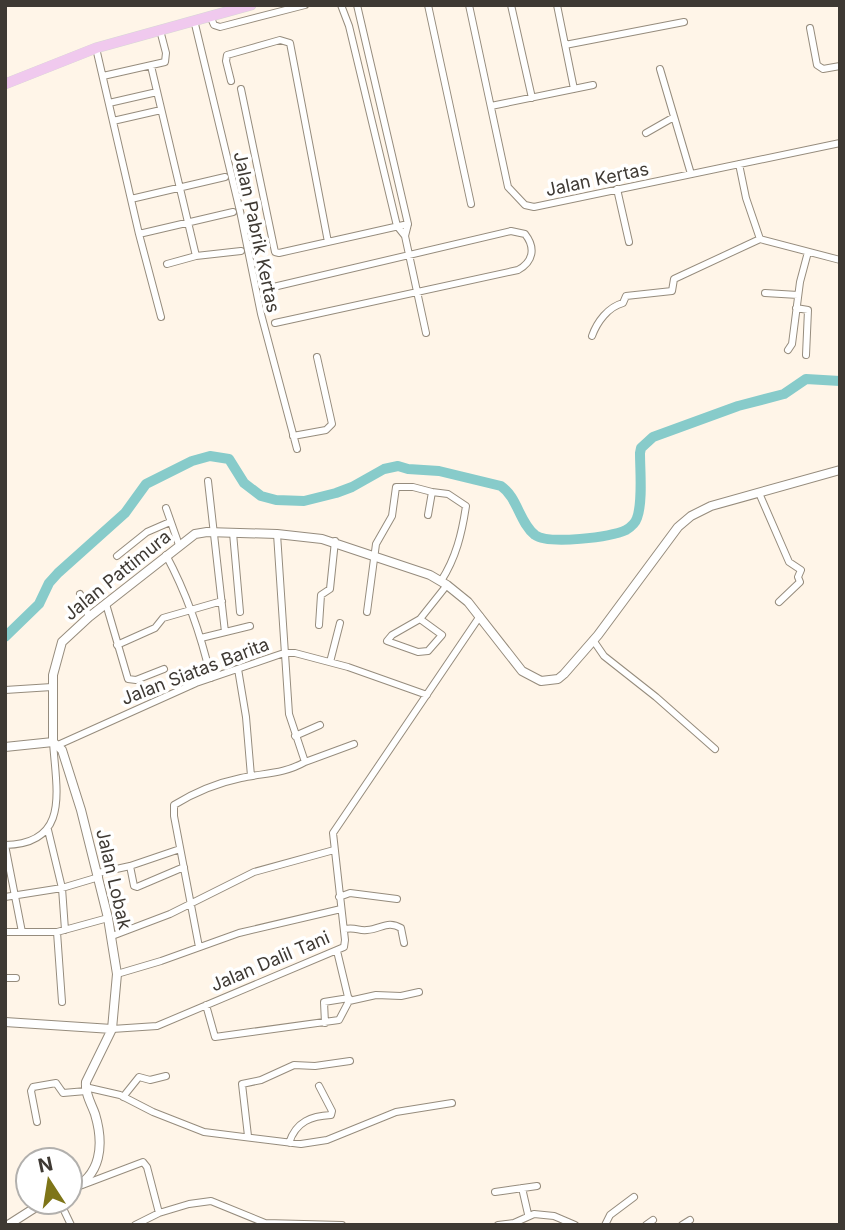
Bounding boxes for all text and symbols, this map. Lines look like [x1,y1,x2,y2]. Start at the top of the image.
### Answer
street label: Jalan Pabrik Kertas [230,150,284,314]
street label: Jalan Kertas [543,158,651,200]
street label: Jalan Pattimura [59,526,175,624]
street label: Jalan Siatas Barita [118,633,272,709]
street label: Jalan Lobak [92,827,136,932]
street label: Jalan Dalil Tani [207,926,333,996]
north arrow [14,1146,84,1216]
text: N [36,1152,55,1178]

